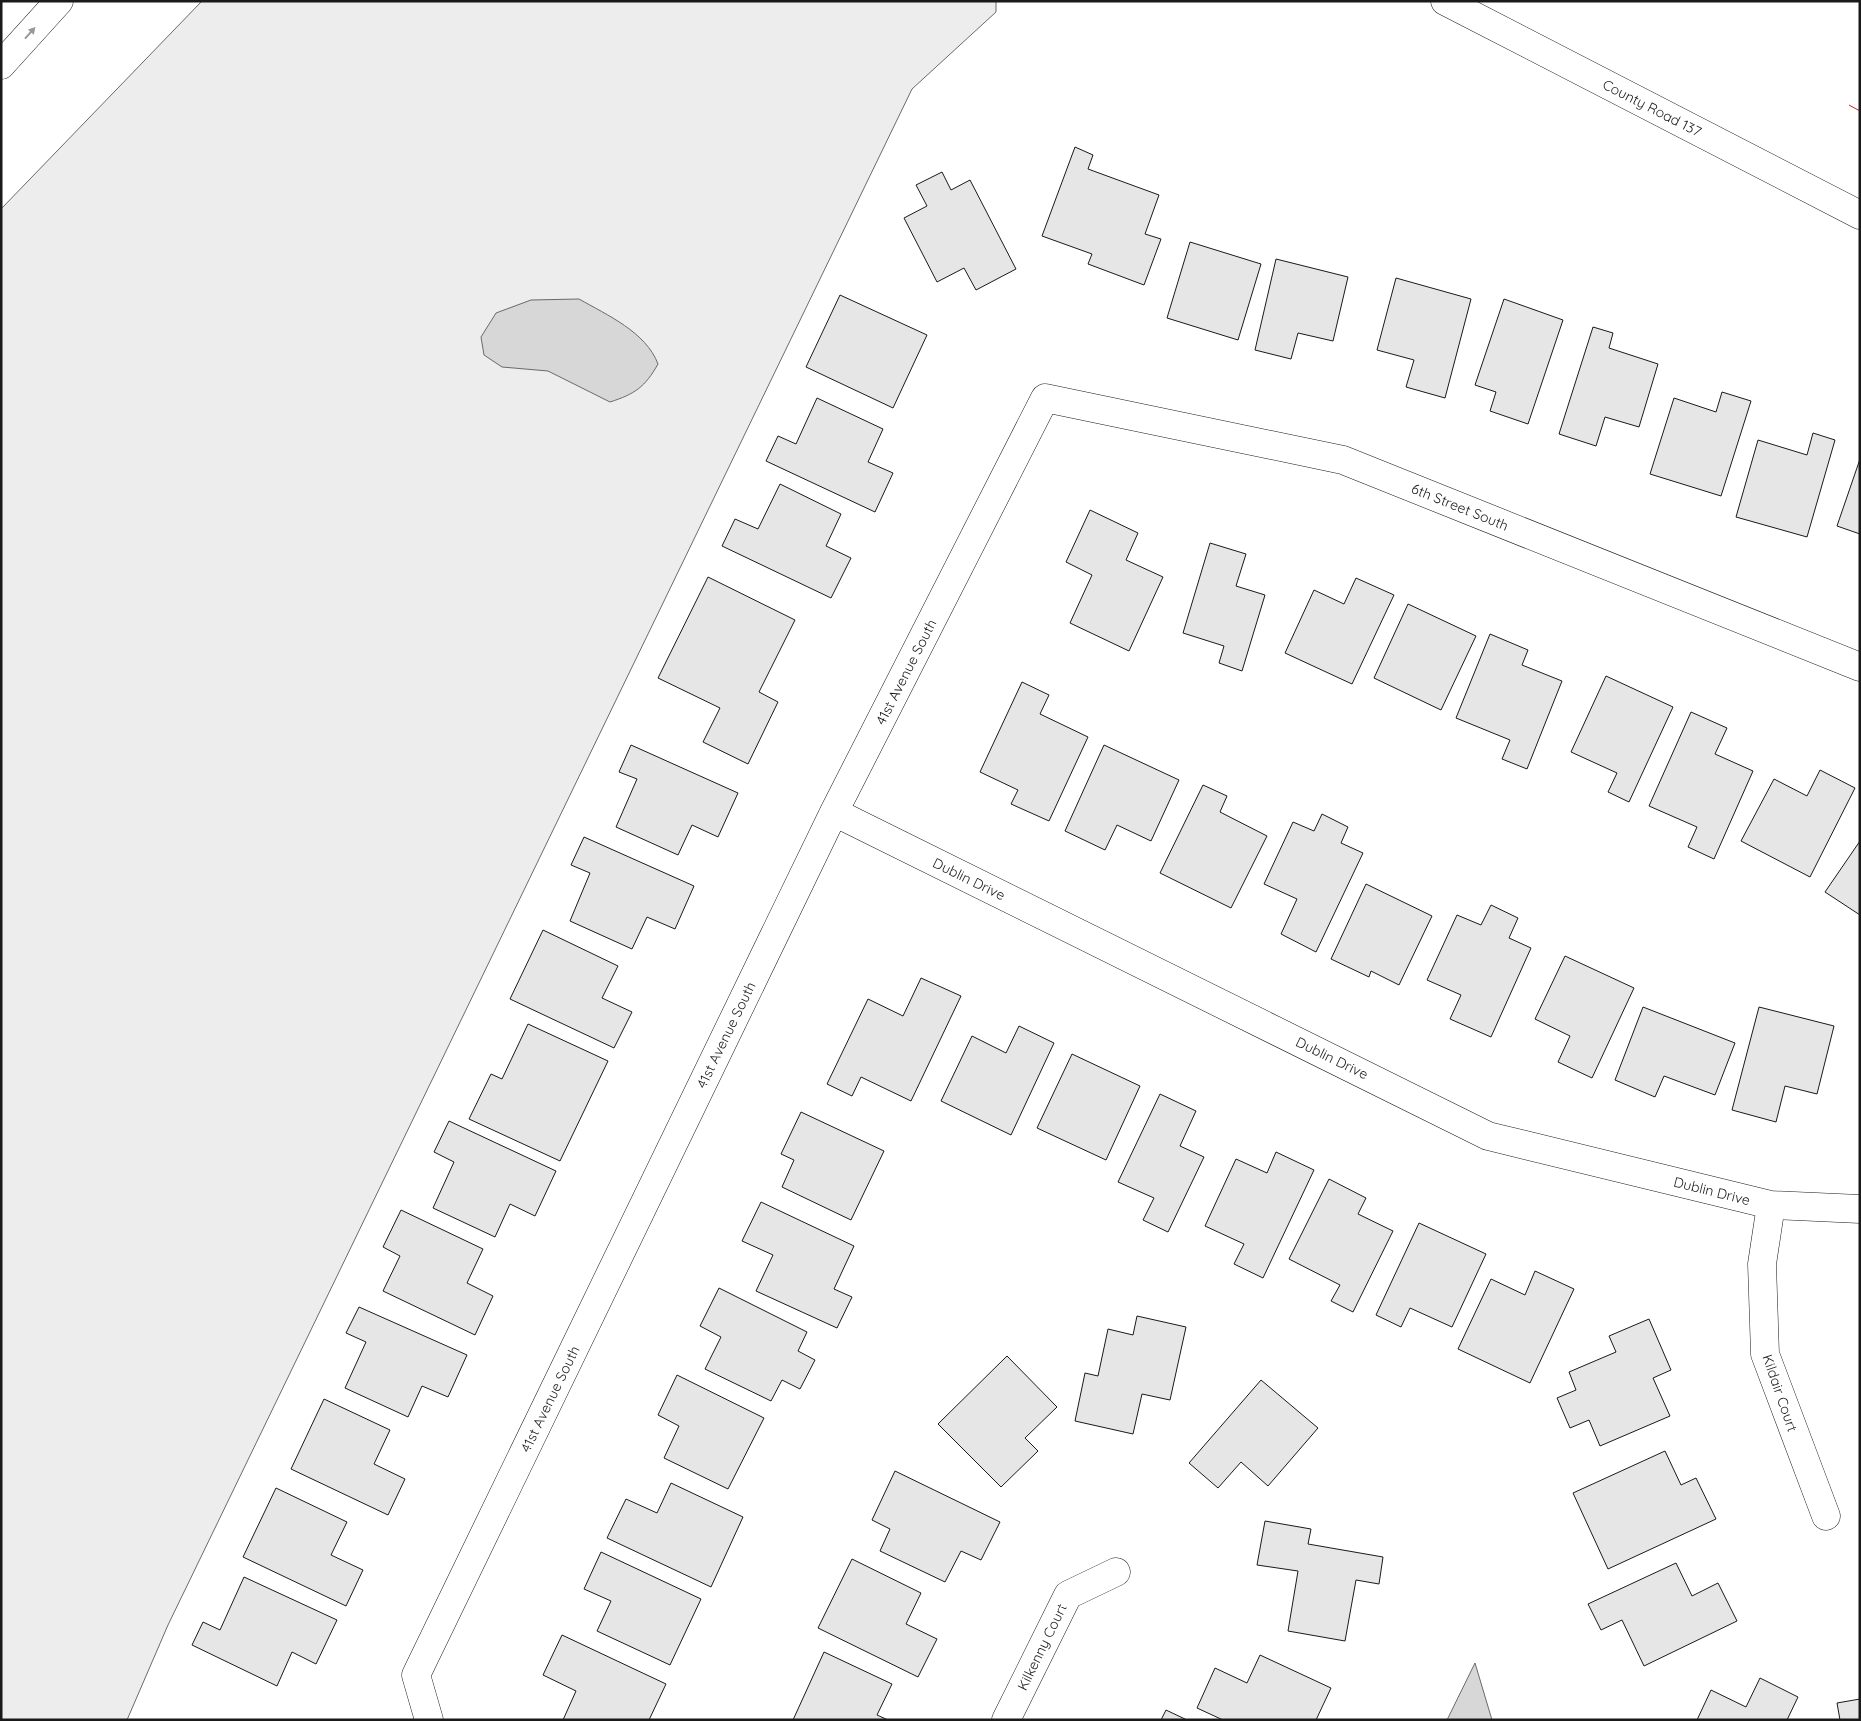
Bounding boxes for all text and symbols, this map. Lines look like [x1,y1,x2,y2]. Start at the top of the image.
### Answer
one-way arrow [24,28,36,40]
street label: County Road 137 [1600,75,1704,141]
street label: 6th Street South [1409,479,1511,535]
street label: 41st Avenue South [872,616,940,728]
street label: Dublin Drive [930,854,1008,904]
street label: 41st Avenue South [692,979,760,1091]
street label: Dublin Drive [1293,1033,1371,1083]
street label: Dublin Drive [1672,1173,1752,1209]
street label: 41st Avenue South [516,1343,584,1455]
street label: Kildair Court [1758,1352,1802,1434]
street label: Kilkenny Court [1013,1600,1071,1693]

